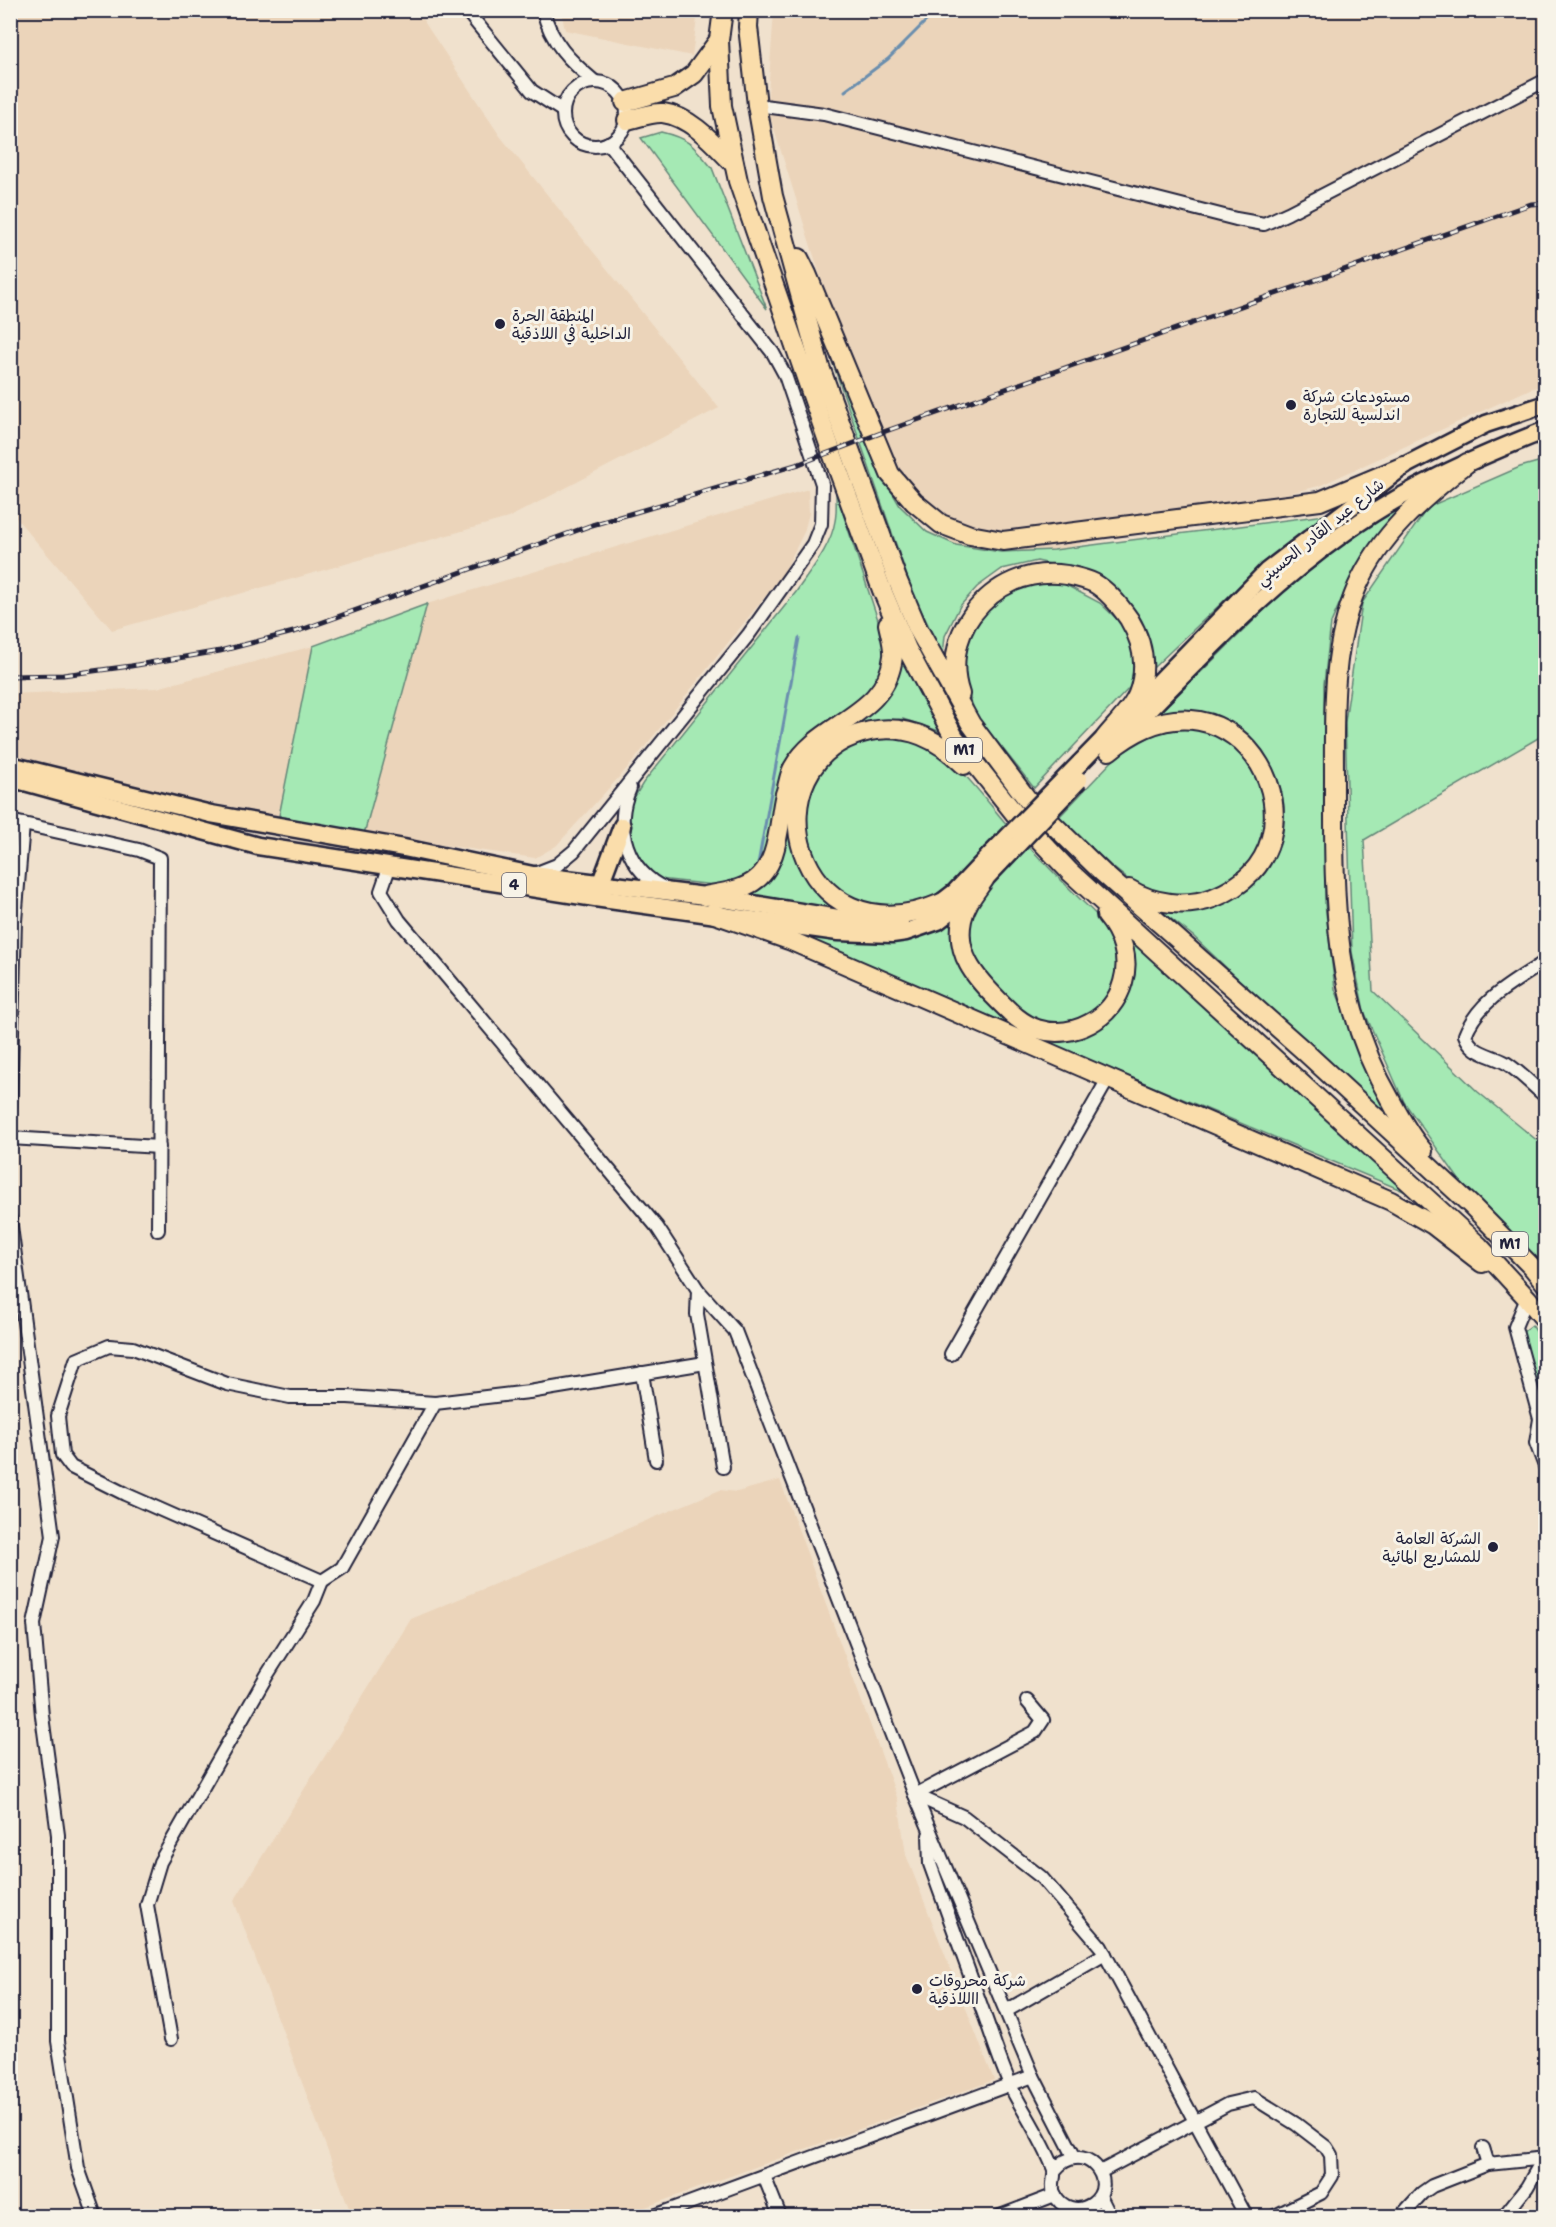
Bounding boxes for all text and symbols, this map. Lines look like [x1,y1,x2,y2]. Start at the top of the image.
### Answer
place label: المنطقة الحرة الداخلية في اللاذقية [512,305,631,345]
marker: المنطقة الحرة الداخلية في اللاذقية [493,317,507,331]
place label: مستودعات شركة اندلسية للتجارة [1303,386,1410,425]
marker: مستودعات شركة اندلسية للتجارة [1284,398,1298,412]
street label: شارع عبد القادر الحسيني [1252,474,1391,593]
road number: M1 [946,738,982,762]
road number: 4 [502,873,526,897]
road number: M1 [1492,1232,1528,1256]
place label: الشركة العامة للمشاريع المائية [1382,1528,1481,1568]
marker: الشركة العامة للمشاريع المائية [1486,1540,1500,1554]
place label: شركة محروقات االلاذقية [929,1970,1026,2009]
marker: شركة محروقات االلاذقية [910,1982,924,1996]

